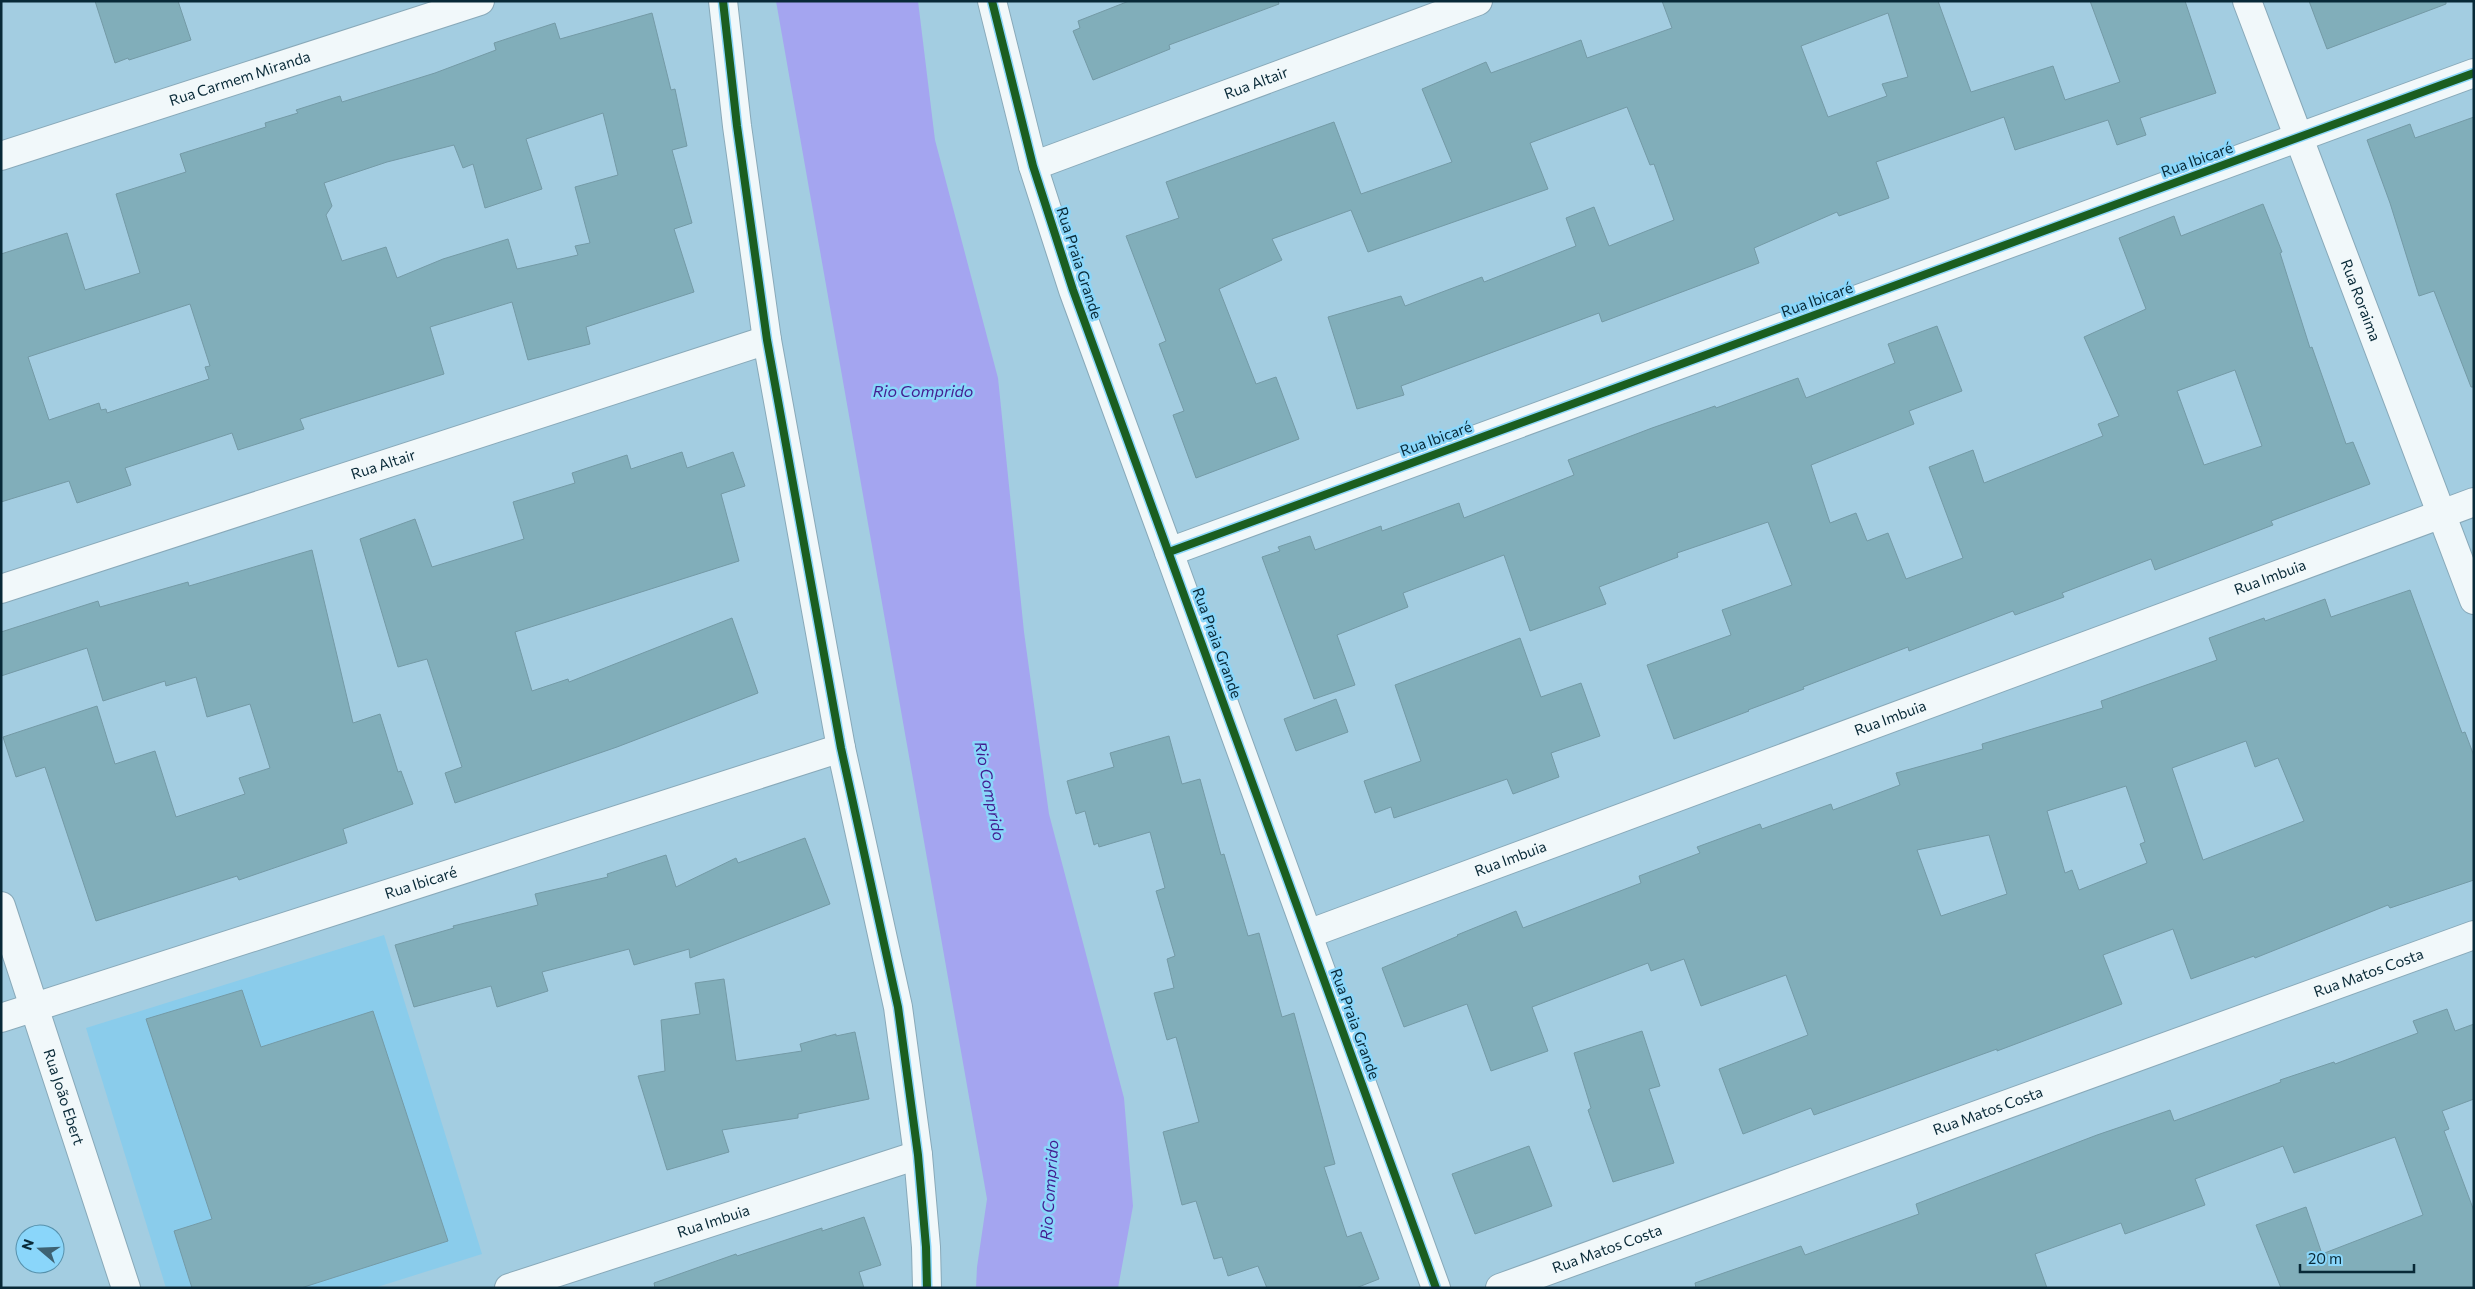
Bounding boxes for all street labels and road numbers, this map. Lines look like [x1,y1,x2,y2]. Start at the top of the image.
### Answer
street label: Rua Carmem Miranda [167,47,312,109]
street label: Rua Altair [1221,62,1290,102]
street label: Rua Ibicaré [2158,138,2235,180]
street label: Rua Praia Grande [1053,204,1107,321]
street label: Rua Roraima [2338,256,2385,343]
street label: Rua Ibicaré [1778,278,1855,320]
street label: Rua Ibicaré [1397,417,1474,459]
street label: Rua Altair [348,445,418,483]
street label: Rua Imbuia [2231,555,2308,598]
street label: Rua Praia Grande [1190,585,1246,701]
street label: Rua Imbuia [1852,696,1928,739]
street label: Rua Imbuia [1472,836,1549,880]
street label: Rua Ibicaré [382,862,459,902]
street label: Rua Matos Costa [2311,944,2426,1000]
street label: Rua Praia Grande [1328,966,1384,1082]
street label: Rua João Ebert [40,1046,89,1147]
street label: Rua Matos Costa [1930,1082,2045,1138]
street label: Rua Imbuia [675,1200,752,1241]
street label: Rua Matos Costa [1549,1220,1664,1276]

